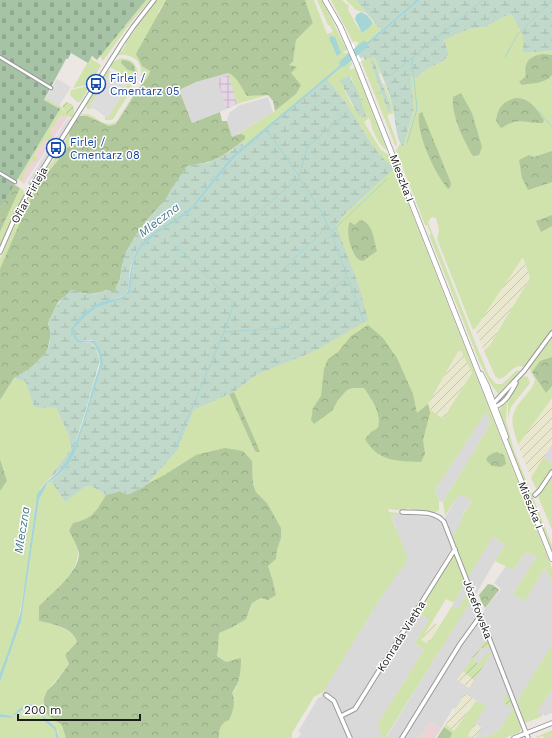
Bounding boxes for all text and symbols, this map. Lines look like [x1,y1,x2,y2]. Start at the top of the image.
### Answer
place label: Firlej / Cmentarz 05 [110,72,179,98]
bus stop icon: Firlej / Cmentarz 05 [85,73,107,95]
place label: Firlej / Cmentarz 08 [70,136,140,162]
bus stop icon: Firlej / Cmentarz 08 [45,137,67,159]
street label: Mieszka I [387,153,416,204]
street label: Ofiar Firleja [9,165,50,226]
water label: Mleczna [136,200,183,240]
street label: Mieszka I [515,480,546,531]
water label: Mleczna [11,505,33,555]
street label: Józefowska [460,578,495,641]
street label: Konrada Vietha [374,599,428,674]
scale bar [18,696,140,722]
text: 200 m [24,703,61,717]

